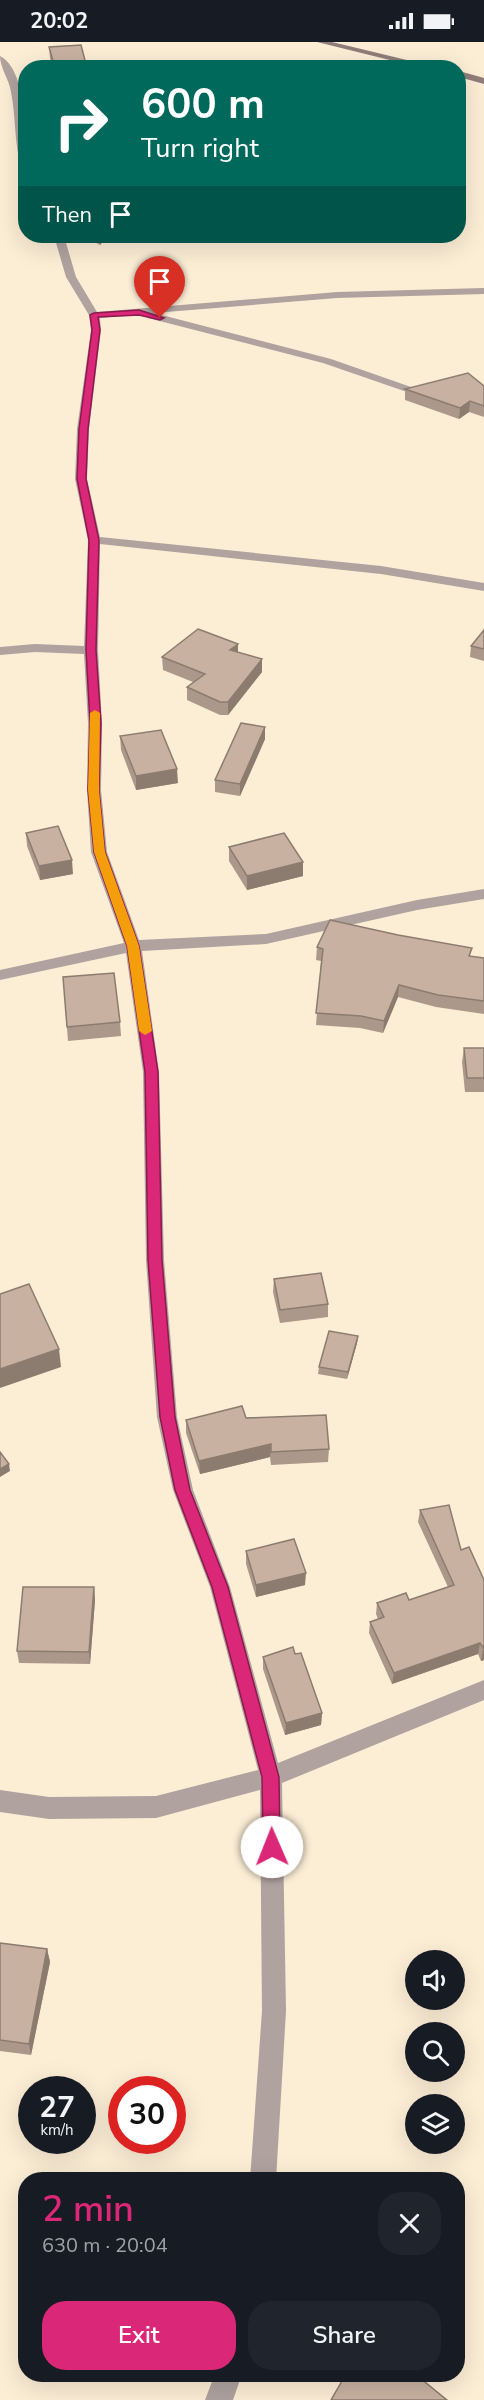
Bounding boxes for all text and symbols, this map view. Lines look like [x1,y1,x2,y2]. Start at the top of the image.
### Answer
text: 20:02 [30,6,88,36]
text: 600 m [141,76,265,133]
icon: right [42,84,120,162]
text: Turn right [141,130,259,167]
icon: arrive [104,198,137,231]
text: Then [42,200,92,230]
pin [134,256,185,318]
icon: arrive [143,265,176,298]
position arrow [240,1815,304,1879]
map controls [405,1950,465,2154]
button: sound [405,1950,465,2010]
button: search [405,2022,465,2082]
speed limit sign: 30 [108,2076,186,2154]
text: 27 [39,2087,75,2128]
button: layers [405,2094,465,2154]
text: km/h [40,2120,74,2140]
text: 2 min [42,2185,134,2234]
button: close [378,2192,441,2255]
text: 630 m · 20:04 [42,2232,168,2259]
button: Exit [42,2301,236,2370]
button: Share [248,2301,441,2370]

